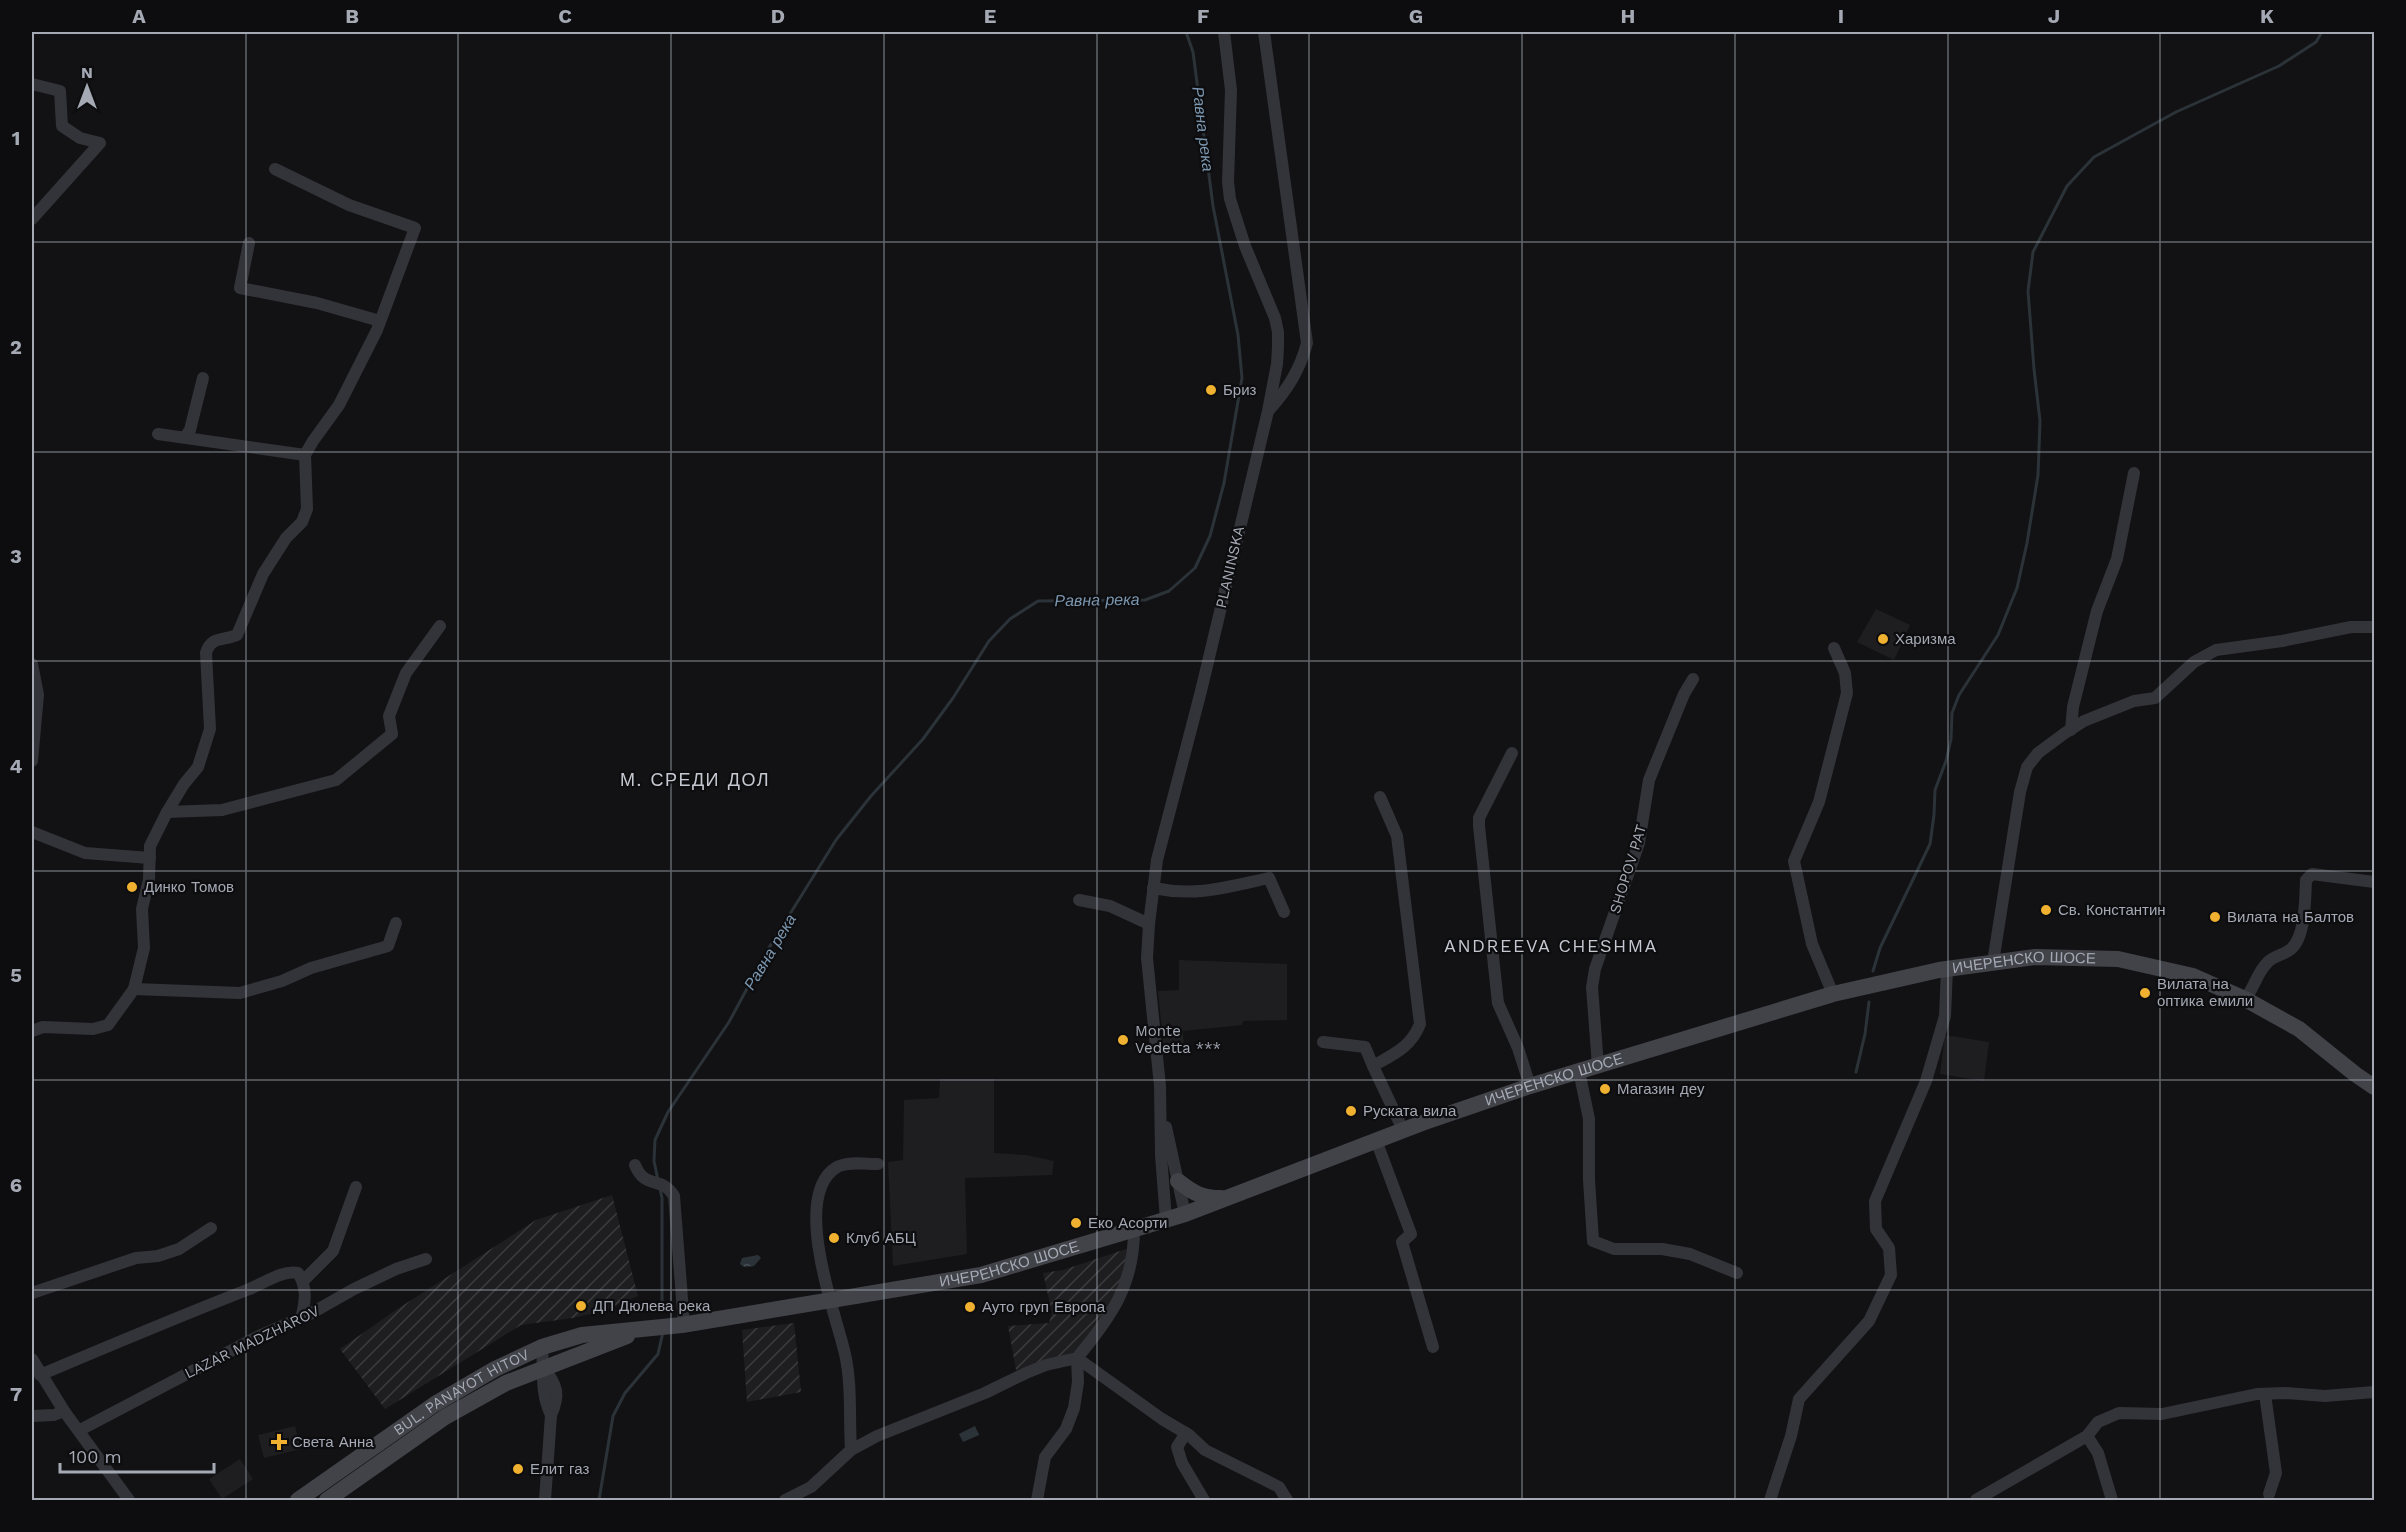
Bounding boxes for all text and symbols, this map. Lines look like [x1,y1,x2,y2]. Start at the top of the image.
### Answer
text: A [132,4,146,28]
text: B [345,4,359,28]
text: C [558,4,572,28]
text: D [771,4,785,28]
text: E [984,4,996,28]
text: F [1197,4,1209,28]
text: G [1409,4,1423,28]
text: H [1621,4,1635,28]
text: I [1838,4,1844,28]
text: J [2048,4,2060,28]
text: K [2260,4,2274,28]
north arrow [57,57,117,117]
text: N [81,63,93,82]
water label: Равна река [1188,86,1218,173]
text: 1 [12,126,20,150]
text: 2 [10,335,22,359]
place label: Бриз [1223,381,1257,399]
marker: Бриз [1204,383,1218,397]
street label: PLANINSKA [1212,524,1248,610]
text: 3 [10,544,22,568]
water label: Равна река [1054,590,1140,610]
place label: Харизма [1895,630,1956,648]
marker: Харизма [1876,632,1890,646]
text: 4 [10,754,23,778]
district label: М. СРЕДИ ДОЛ [620,769,770,790]
street label: SHOPOV PAT [1606,822,1650,916]
place label: Динко Томов [144,878,234,896]
marker: Динко Томов [125,880,139,894]
place label: Св. Константин [2058,901,2166,919]
marker: Св. Константин [2039,903,2053,917]
place label: Вилата на Балтов [2227,908,2354,926]
water label: Равна река [740,910,800,993]
marker: Вилата на Балтов [2208,910,2222,924]
district label: ANDREEVA CHESHMA [1444,935,1658,956]
street label: ИЧЕРЕНСКО ШОСЕ [1951,948,2096,977]
text: 5 [10,963,22,987]
place label: Вилата на оптика емили [2157,975,2253,1010]
marker: Вилата на оптика емили [2138,986,2152,1000]
place label: Monte Vedetta *** [1135,1022,1221,1057]
marker: Monte Vedetta *** [1116,1033,1130,1047]
street label: ИЧЕРЕНСКО ШОСЕ [1483,1049,1626,1110]
place label: Магазин деу [1617,1080,1705,1098]
marker: Магазин деу [1598,1082,1612,1096]
place label: Руската вила [1363,1102,1457,1120]
marker: Руската вила [1344,1104,1358,1118]
text: 6 [10,1173,22,1197]
place label: Еко Асорти [1088,1214,1167,1232]
marker: Еко Асорти [1069,1216,1083,1230]
place label: Клуб АБЦ [846,1229,916,1247]
marker: Клуб АБЦ [827,1231,841,1245]
street label: ИЧЕРЕНСКО ШОСЕ [938,1237,1081,1291]
place label: ДП Дюлева река [593,1297,711,1315]
place label: Ауто груп Европа [982,1298,1106,1316]
marker: ДП Дюлева река [574,1299,588,1313]
marker: Ауто груп Европа [963,1300,977,1314]
street label: LAZAR MADZHAROV [182,1301,323,1382]
street label: BUL. PANAYOT HITOV [390,1345,532,1439]
text: 7 [10,1382,22,1406]
marker: Света Анна [270,1433,288,1451]
place label: Света Анна [292,1433,374,1451]
scale bar [60,1436,214,1474]
text: 100 m [69,1446,122,1467]
place label: Елит газ [530,1460,589,1478]
marker: Елит газ [511,1462,525,1476]

